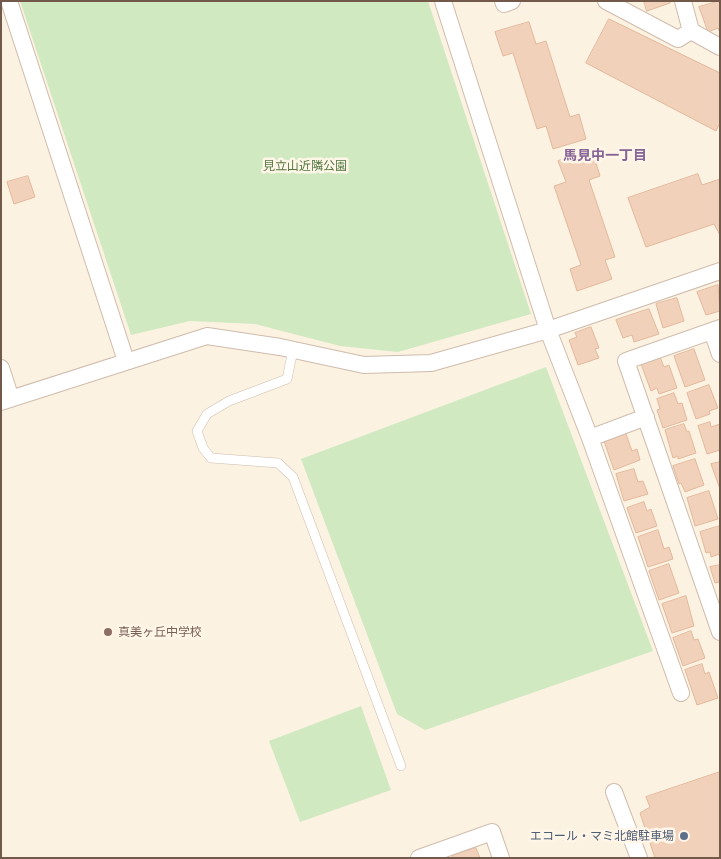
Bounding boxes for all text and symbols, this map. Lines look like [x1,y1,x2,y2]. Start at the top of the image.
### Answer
district label: 馬見中一丁目 [563,147,647,163]
park label: 見立山近隣公園 [263,159,347,173]
place label: 真美ヶ丘中学校 [118,625,202,639]
marker: 真美ヶ丘中学校 [102,626,114,638]
place label: エコール・マミ北館駐車場 [530,829,674,843]
marker: エコール・マミ北館駐車場 [678,830,690,842]

